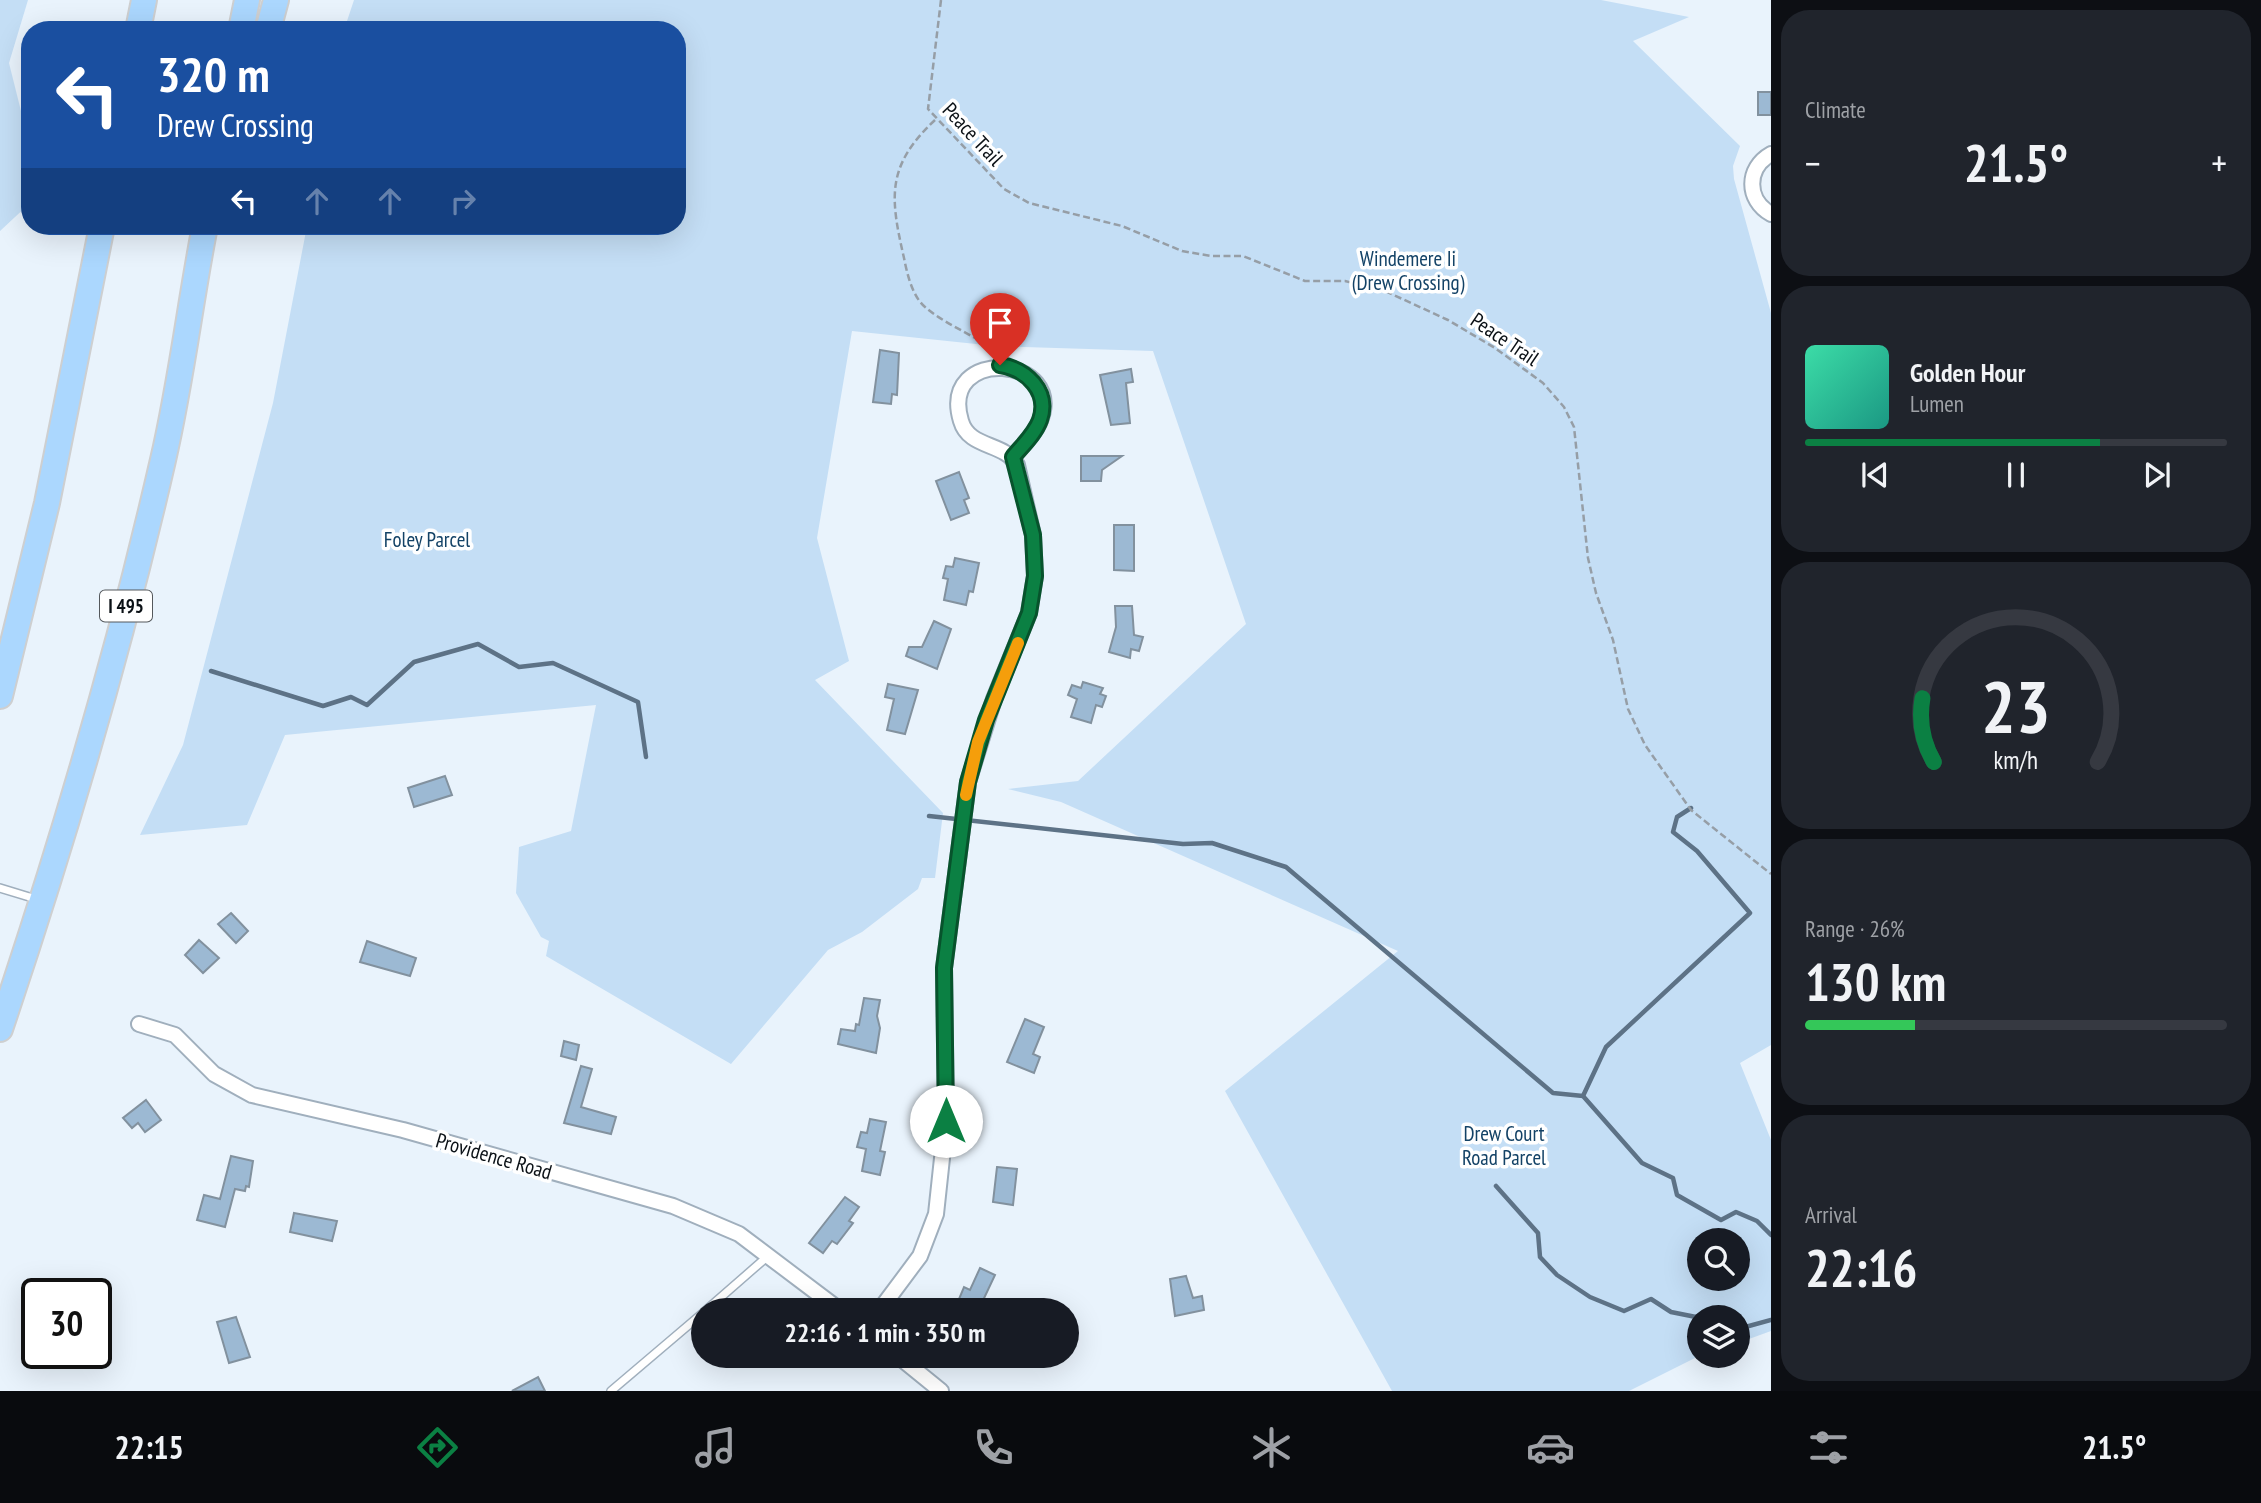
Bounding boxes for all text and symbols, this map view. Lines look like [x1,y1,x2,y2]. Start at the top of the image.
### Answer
text: 320 m [157,42,270,106]
icon: left [42,49,133,140]
text: Climate [1805,95,1866,124]
street label: Peace Trail [937,97,1009,171]
text: Drew Crossing [157,104,314,146]
text: 21.5° [1964,129,2068,196]
text: − [1805,138,1821,187]
text: + [2211,138,2227,187]
icon: left [225,182,263,220]
icon: ahead [298,182,336,220]
icon: ahead [371,182,409,220]
icon: right [444,182,482,220]
park label: Windemere Ii (Drew Crossing) [1352,245,1464,296]
pin [970,293,1030,365]
icon: arrive [981,304,1019,342]
street label: Peace Trail [1466,306,1544,372]
text: Golden Hour [1910,356,2025,389]
text: Lumen [1910,389,1964,418]
icon: previous [1856,456,1894,494]
icon: pause [1997,456,2035,494]
icon: next [2138,456,2176,494]
park label: Foley Parcel [384,526,470,553]
road number: I 495 [100,590,152,622]
text: 23 [1981,658,2051,752]
text: km/h [1994,743,2038,775]
text: Range · 26% [1805,914,1905,943]
text: 130 km [1805,948,1946,1015]
position arrow [909,1084,983,1158]
park label: Drew Court Road Parcel [1462,1120,1546,1171]
street label: Providence Road [433,1127,555,1185]
text: Arrival [1805,1200,1857,1229]
map controls [1687,1228,1750,1368]
button: search [1687,1228,1750,1291]
text: 22:16 [1805,1234,1917,1301]
speed limit sign: 30 [21,1278,112,1369]
button: layers [1687,1305,1750,1368]
text: 22:16 · 1 min · 350 m [785,1316,985,1349]
icon: directions [413,1423,462,1472]
icon: music [691,1423,740,1472]
icon: phone [969,1423,1018,1472]
icon: climate [1247,1423,1296,1472]
icon: car [1526,1423,1575,1472]
icon: filters [1804,1423,1853,1472]
text: 22:15 [115,1426,184,1468]
text: 21.5° [2082,1426,2146,1468]

